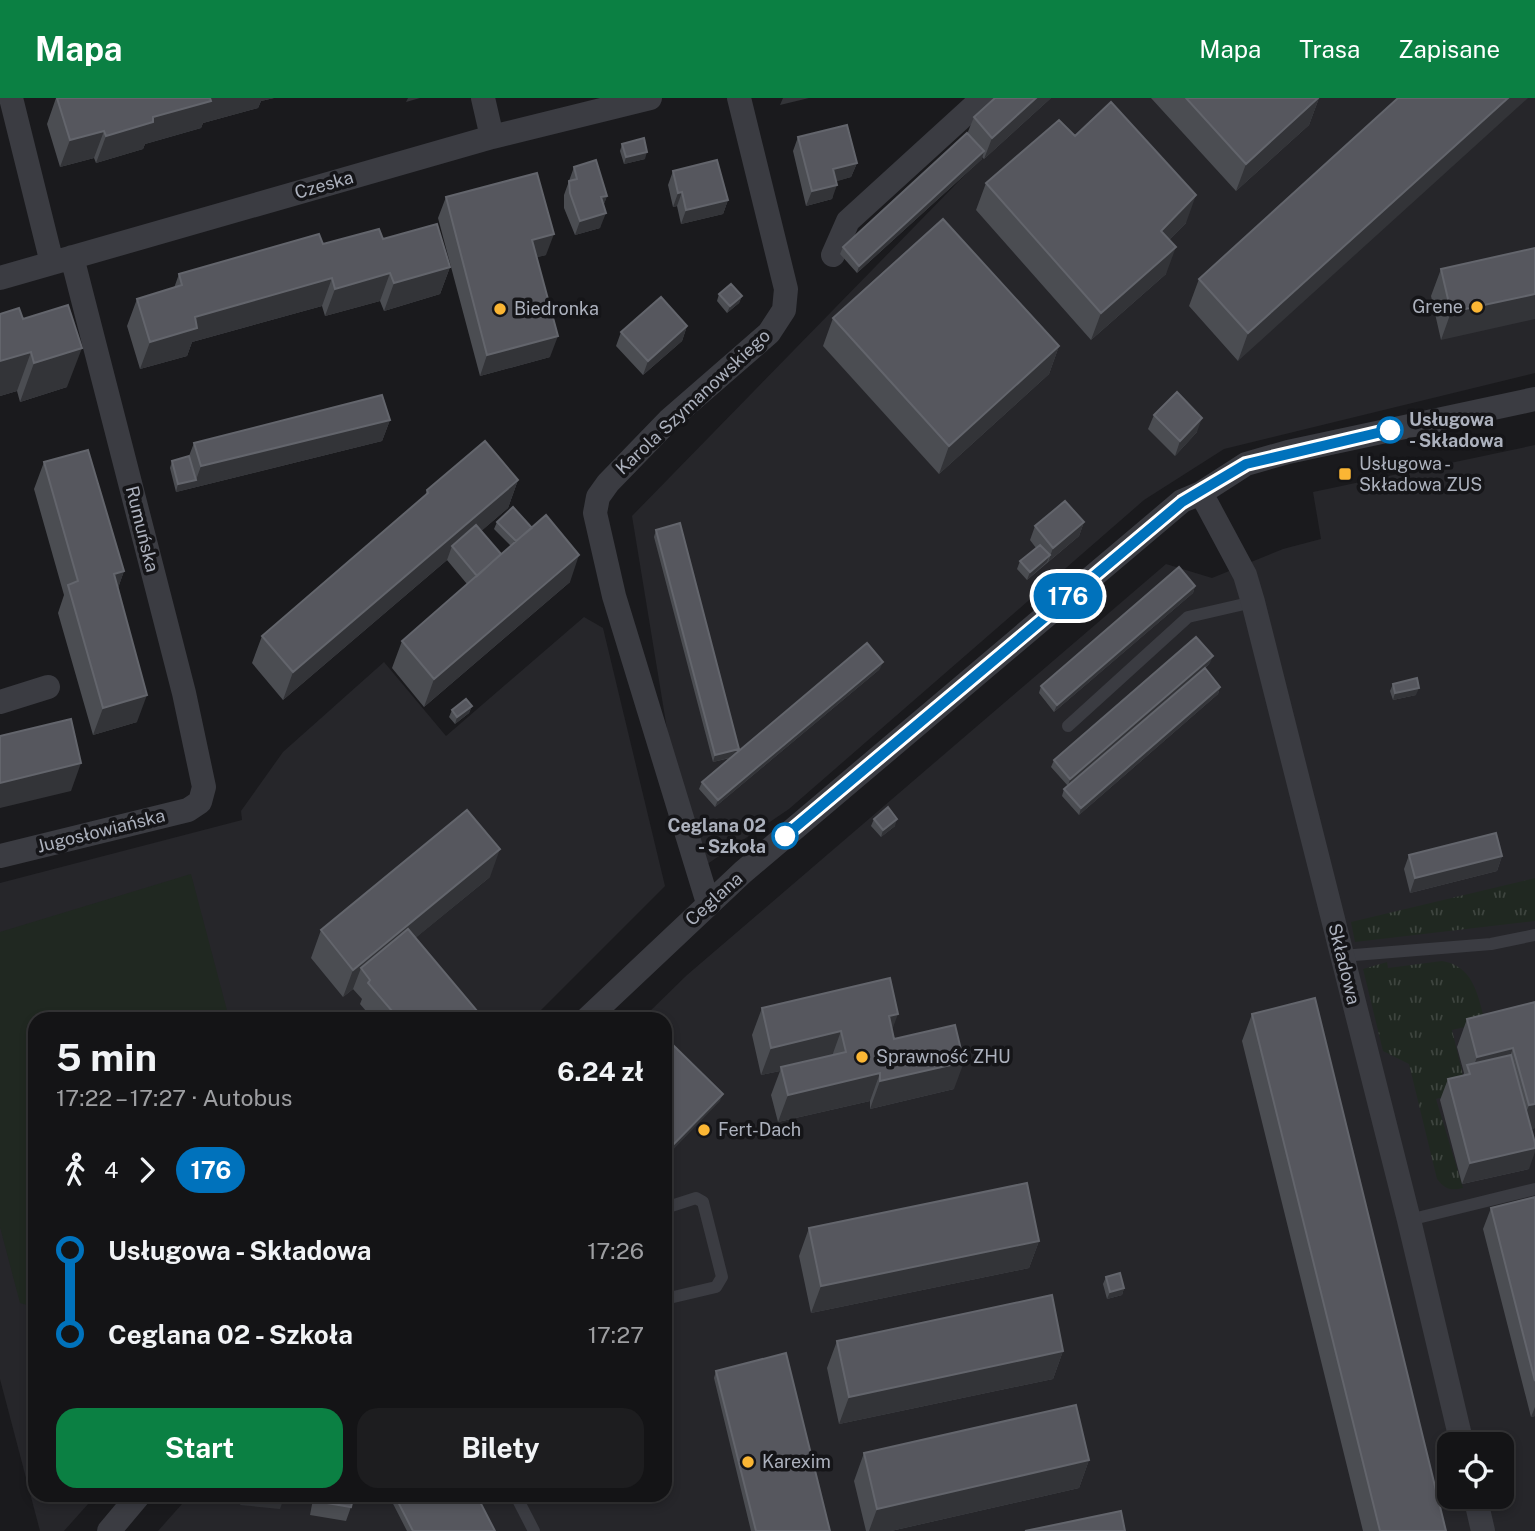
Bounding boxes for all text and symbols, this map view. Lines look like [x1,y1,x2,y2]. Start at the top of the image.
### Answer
text: Mapa [35,30,123,68]
text: Mapa [1199,35,1261,63]
text: Trasa [1299,35,1360,63]
text: Zapisane [1398,35,1500,63]
street label: Czeska [292,166,356,203]
place label: Grene [1412,296,1463,317]
place label: Biedronka [514,298,599,319]
marker: Grene [1469,299,1485,315]
marker: Biedronka [492,301,508,317]
street label: Karola Szymanowskiego [611,325,774,479]
place label: Usługowa - Składowa [1409,409,1503,451]
marker: Usługowa - Składowa [1377,417,1403,443]
place label: Usługowa - Składowa ZUS [1359,453,1482,495]
marker: Usługowa - Składowa ZUS [1337,466,1353,482]
street label: Rumuńska [122,484,163,574]
line badge: 176 [1028,573,1108,619]
text: 176 [1048,582,1088,610]
street label: Jugosłowiańska [35,804,167,857]
place label: Ceglana 02 - Szkoła [668,815,766,857]
marker: Ceglana 02 - Szkoła [772,823,798,849]
street label: Ceglana [681,868,746,930]
street label: Składowa [1324,921,1365,1007]
text: 5 min [56,1035,157,1080]
place label: Sprawność ZHU [876,1046,1011,1067]
marker: Sprawność ZHU [854,1049,870,1065]
text: 6.24 zł [557,1056,644,1087]
text: 17:22 – 17:27 · Autobus [56,1084,292,1111]
place label: Fert-Dach [718,1119,801,1140]
marker: Fert-Dach [696,1122,712,1138]
icon: walk [56,1151,94,1189]
icon: forward [128,1151,166,1189]
text: 4 [104,1156,118,1183]
text: 176 [190,1156,231,1184]
text: Usługowa - Składowa [108,1235,372,1266]
text: 17:26 [587,1237,644,1264]
text: Ceglana 02 - Szkoła [108,1319,353,1350]
text: 17:27 [588,1321,644,1348]
button: Start [56,1408,343,1488]
button: Bilety [357,1408,644,1488]
map controls [1437,1432,1514,1509]
button: locate [1437,1432,1514,1509]
place label: Karexim [762,1451,831,1472]
marker: Karexim [740,1454,756,1470]

